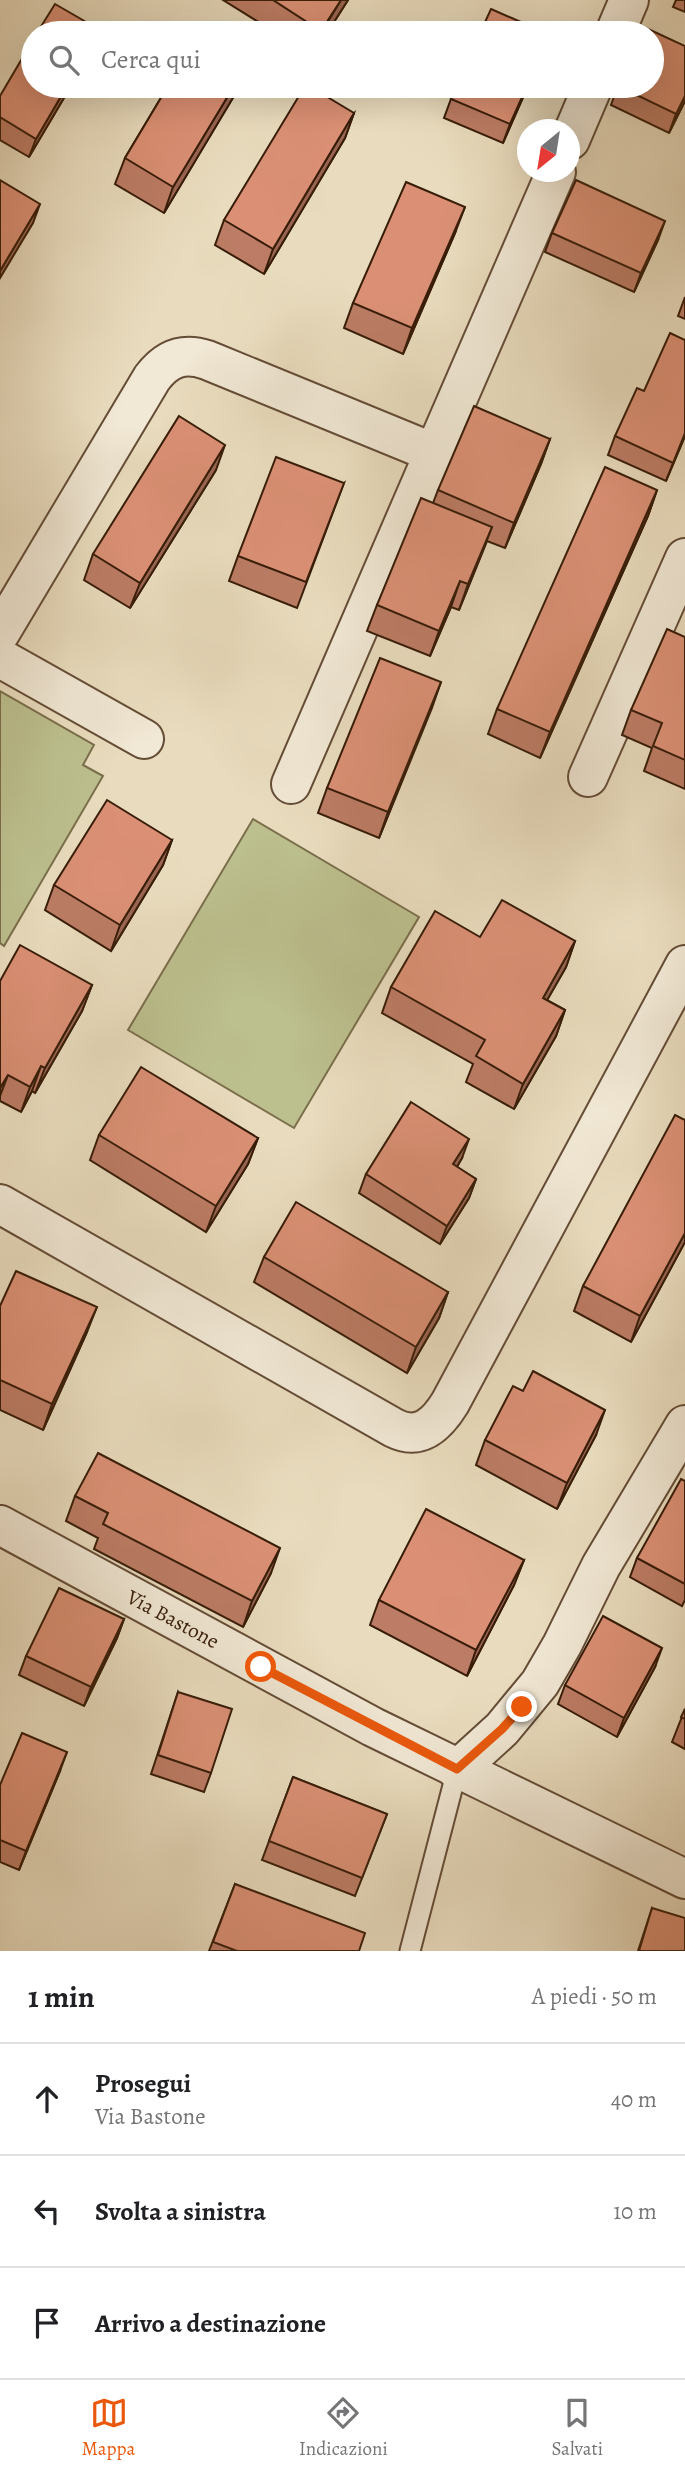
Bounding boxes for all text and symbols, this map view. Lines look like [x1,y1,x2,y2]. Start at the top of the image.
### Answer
search box [21,21,664,98]
icon: search [45,41,83,79]
text: Cerca qui [101,42,201,77]
north arrow [517,119,580,182]
street label: Via Bastone [121,1582,224,1655]
route start [245,1651,276,1682]
route end [506,1691,537,1722]
text: 1 min [28,1977,95,2017]
text: A piedi · 50 m [532,1981,657,2012]
text: Prosegui [95,2066,191,2101]
icon: ahead [28,2080,66,2118]
text: 40 m [611,2084,657,2115]
text: Via Bastone [95,2101,206,2132]
icon: left [28,2192,66,2230]
text: Svolta a sinistra [95,2194,266,2229]
text: 10 m [613,2196,657,2227]
icon: arrive [28,2304,66,2342]
text: Arrivo a destinazione [95,2306,326,2341]
tab: Mappa [82,2394,135,2462]
tab: Indicazioni [299,2394,388,2462]
tab: Salvati [551,2394,603,2462]

